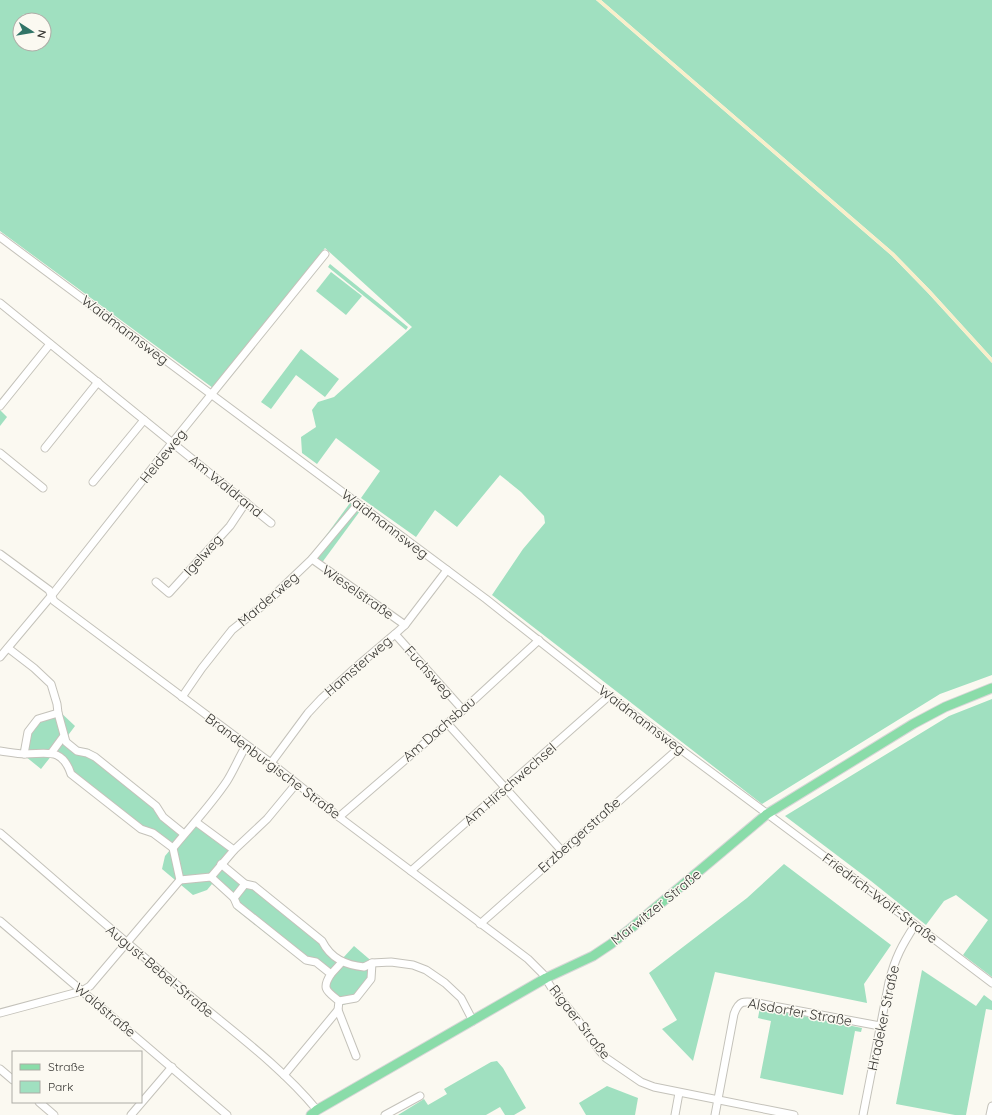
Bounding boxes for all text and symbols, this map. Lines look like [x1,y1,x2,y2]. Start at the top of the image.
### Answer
north arrow [12,12,52,52]
text: N [34,29,49,39]
street label: Waidmannsweg [78,291,172,369]
street label: Heideweg [136,425,190,487]
street label: Am Waldrand [186,451,266,521]
street label: Waidmannsweg [338,485,432,563]
street label: Igelweg [180,530,226,580]
street label: Wieselstraße [319,561,397,623]
street label: Marderweg [234,568,302,630]
street label: Hamsterweg [321,632,395,700]
street label: Fuchsweg [401,642,457,702]
street label: Waidmannsweg [595,681,689,759]
street label: Am Dachsbau [399,692,479,766]
street label: Brandenburgische Straße [202,709,344,823]
street label: Am Hirschwechsel [460,739,560,829]
street label: Erzbergerstraße [534,793,624,877]
street label: Friedrich-Wolf-Straße [819,849,941,947]
street label: Marwitzer Straße [607,865,705,949]
street label: August-Bebel-Straße [103,921,218,1021]
street label: Hradeker Straße [863,964,903,1072]
street label: Waldstraße [71,979,140,1041]
street label: Rigaer Straße [545,981,615,1063]
street label: Alsdorfer Straße [746,994,854,1030]
legend [12,1051,142,1103]
text: Straße [48,1059,85,1074]
text: Park [48,1079,73,1094]

